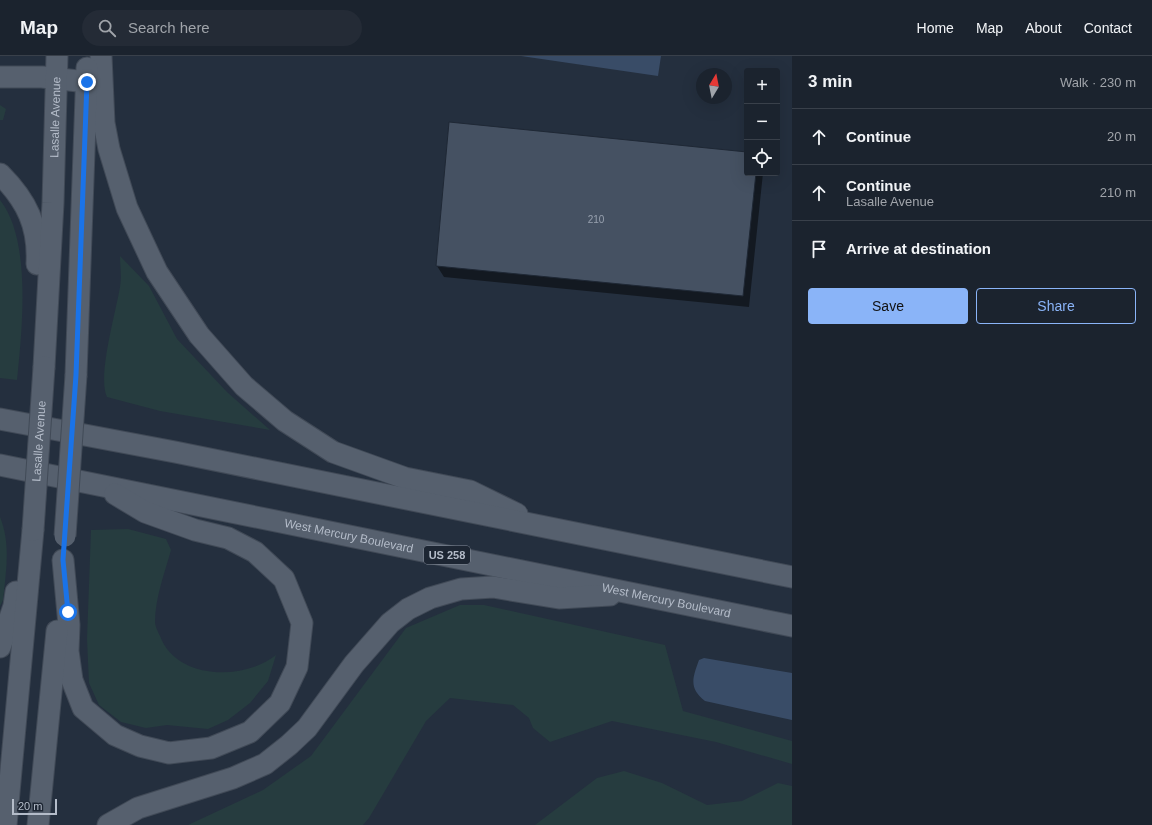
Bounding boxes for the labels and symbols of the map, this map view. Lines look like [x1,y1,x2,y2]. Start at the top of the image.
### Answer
north arrow [696,68,732,104]
route end [78,73,96,91]
street label: Lasalle Avenue [47,76,63,158]
house number: 210 [588,214,605,225]
street label: Lasalle Avenue [29,400,49,482]
street label: West Mercury Boulevard [283,516,415,556]
road number: US 258 [424,546,470,564]
street label: West Mercury Boulevard [601,581,732,620]
route start [59,603,77,621]
scale bar [12,797,57,816]

